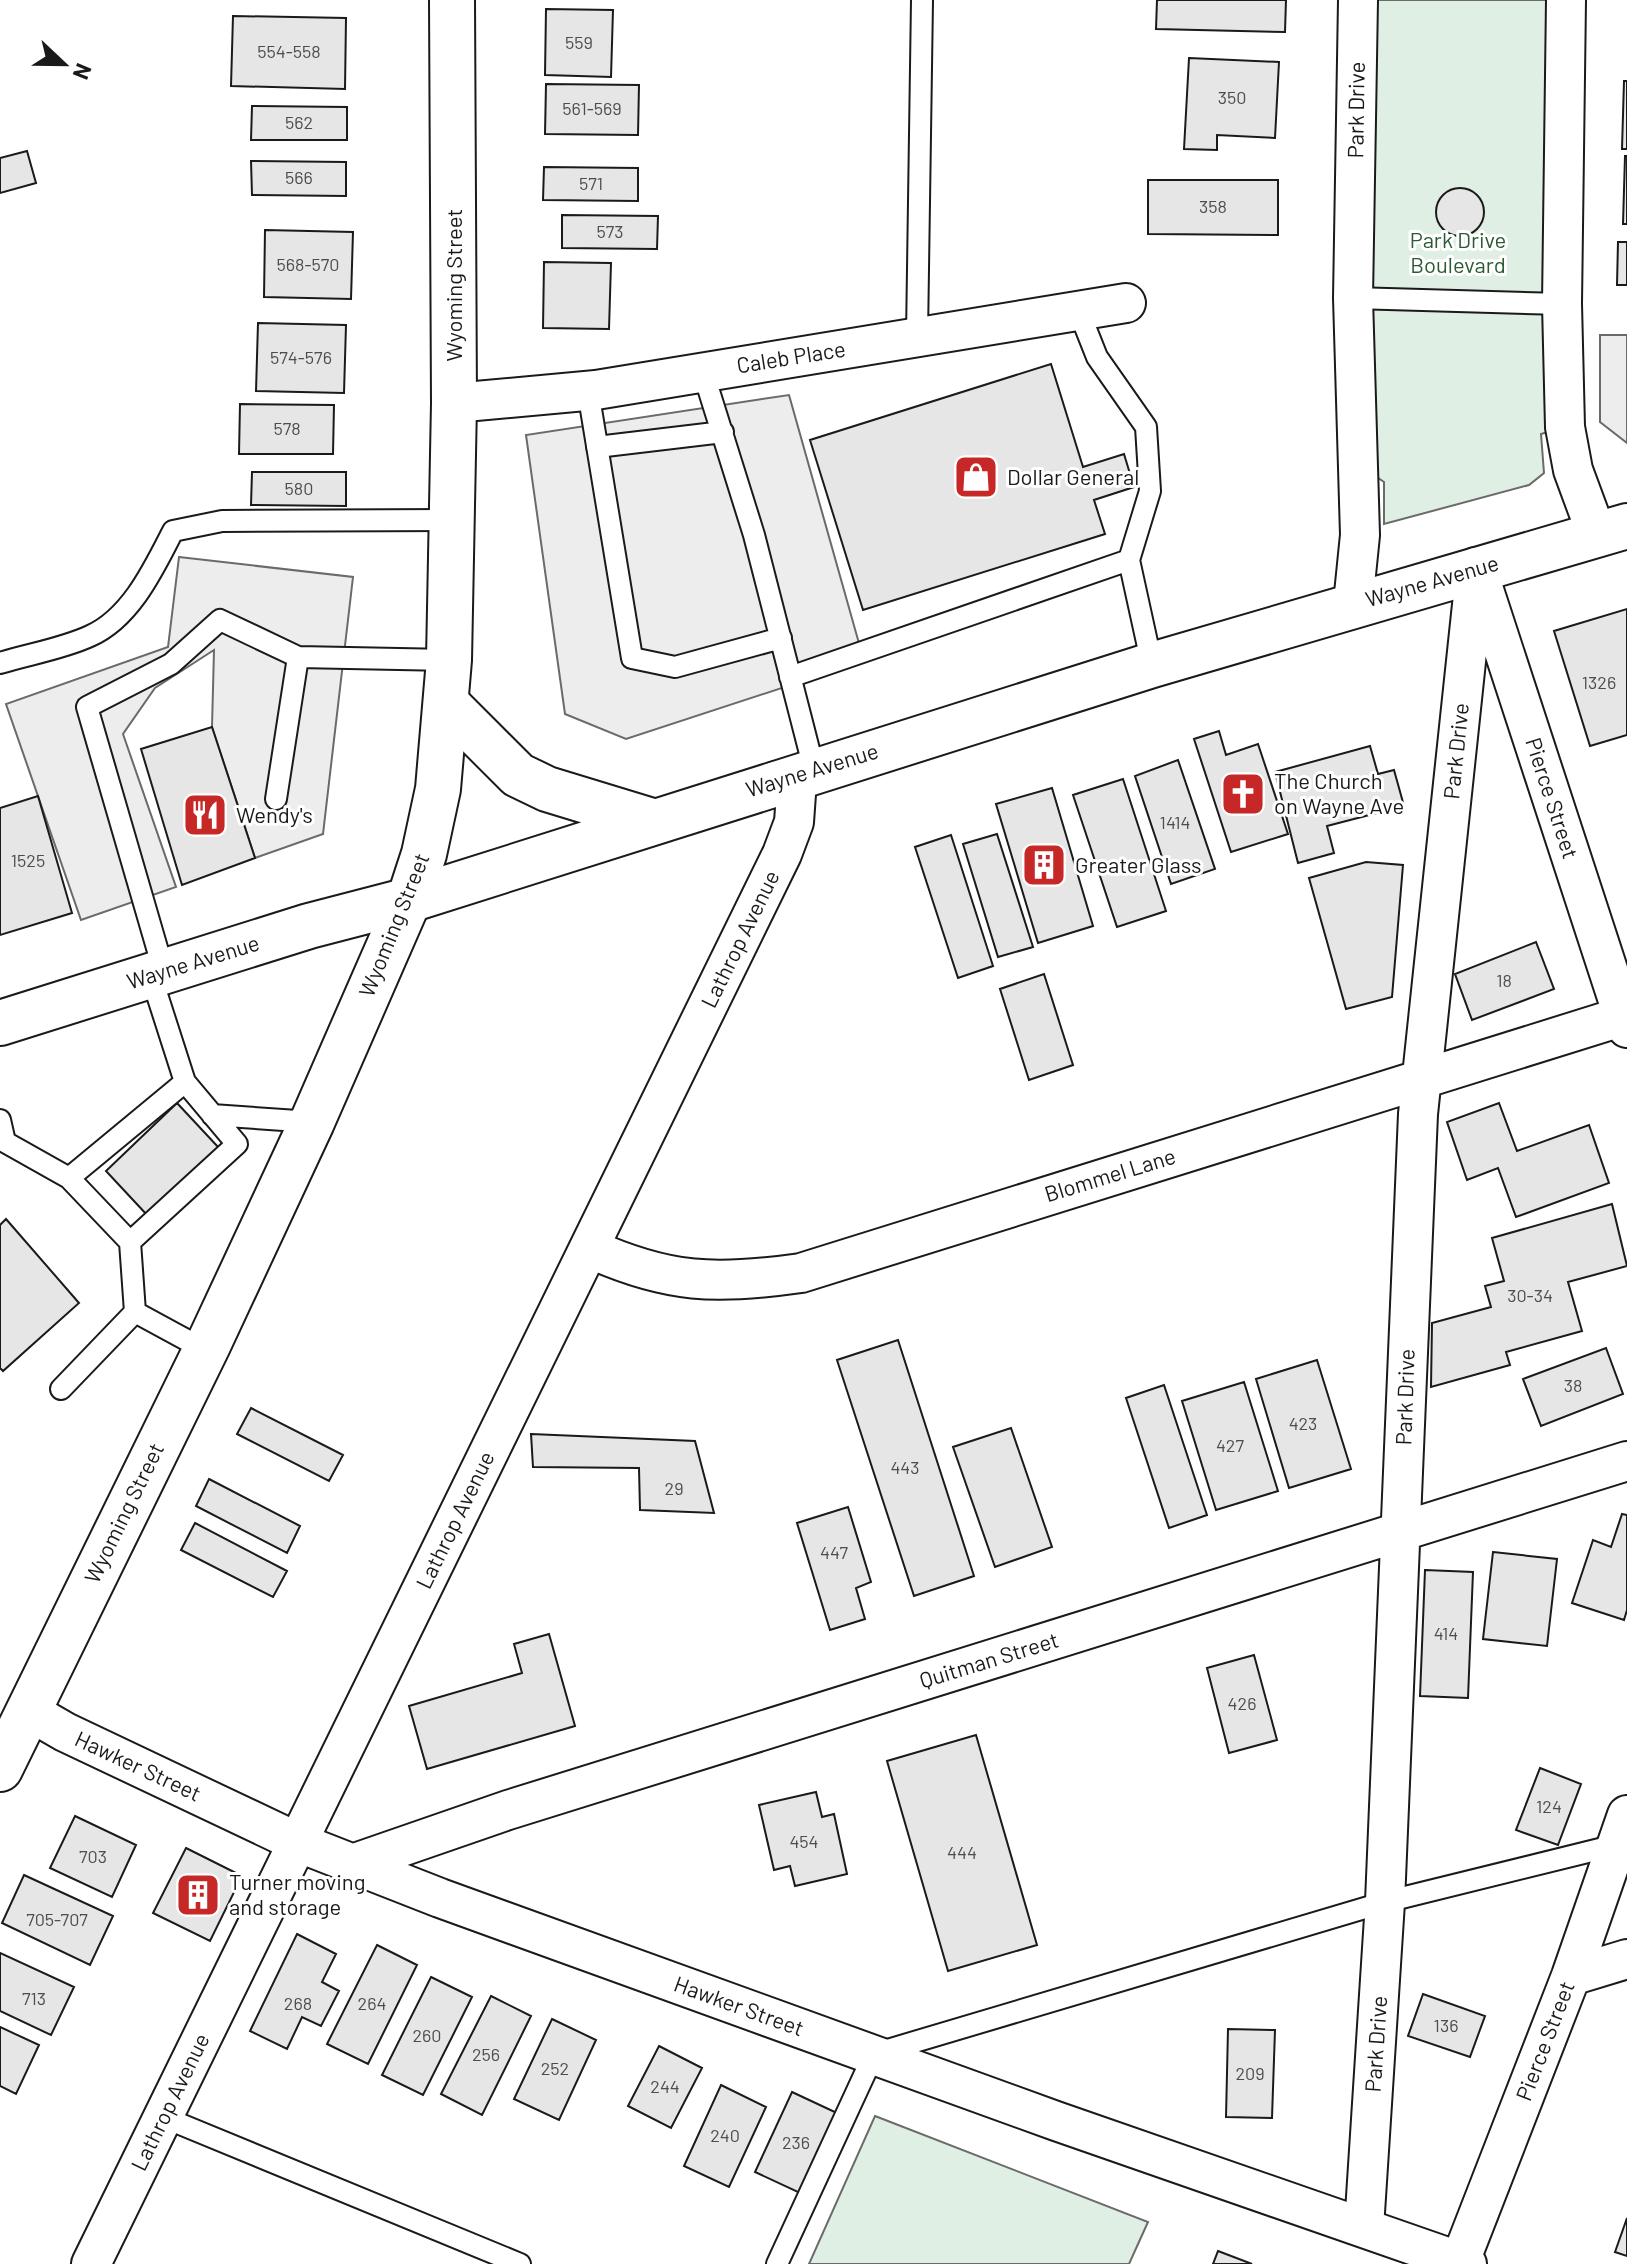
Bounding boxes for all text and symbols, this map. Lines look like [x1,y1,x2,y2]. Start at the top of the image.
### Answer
north arrow [24,24,104,104]
house number: 559 [565,31,593,53]
house number: 554-558 [257,40,321,62]
text: N [69,60,98,84]
street label: Park Drive [1341,61,1369,159]
house number: 350 [1218,86,1246,108]
house number: 561-569 [562,97,622,119]
house number: 562 [285,111,313,133]
house number: 566 [285,166,313,188]
house number: 571 [579,172,603,194]
house number: 358 [1199,195,1227,217]
street label: Wyoming Street [440,209,466,361]
house number: 573 [596,220,624,242]
park label: Park Drive Boulevard [1410,226,1506,277]
house number: 568-570 [277,253,339,275]
street label: Caleb Place [734,335,847,377]
house number: 574-576 [270,346,332,368]
house number: 578 [273,417,301,439]
shop icon: Dollar General [952,453,1000,501]
place label: Dollar General [1007,463,1139,489]
house number: 580 [285,477,313,499]
street label: Wayne Avenue [1362,549,1501,611]
house number: 1326 [1582,671,1616,693]
street label: Park Drive [1437,701,1473,800]
street label: Pierce Street [1521,734,1585,862]
street label: Wayne Avenue [742,737,881,802]
place label: The Church on Wayne Ave [1274,767,1404,818]
church icon: The Church on Wayne Ave [1219,770,1267,818]
restaurant icon: Wendy's [181,791,229,839]
place label: Wendy's [236,801,313,827]
house number: 1414 [1160,811,1190,833]
building icon: Greater Glass [1020,841,1068,889]
house number: 1525 [11,849,45,871]
street label: Wyoming Street [352,849,434,1000]
place label: Greater Glass [1075,851,1202,877]
street label: Lathrop Avenue [695,866,784,1012]
street label: Wayne Avenue [123,929,262,994]
house number: 18 [1496,969,1512,991]
street label: Blommel Lane [1041,1142,1178,1206]
house number: 30-34 [1507,1284,1553,1306]
street label: Park Drive [1389,1348,1419,1446]
house number: 38 [1564,1374,1582,1396]
house number: 423 [1289,1412,1317,1434]
house number: 427 [1216,1434,1245,1456]
street label: Wyoming Street [78,1438,168,1587]
street label: Lathrop Avenue [410,1447,499,1593]
house number: 443 [890,1456,920,1478]
house number: 29 [664,1477,684,1499]
house number: 447 [820,1541,848,1563]
house number: 414 [1434,1622,1458,1644]
street label: Quitman Street [916,1626,1061,1693]
house number: 426 [1228,1692,1256,1714]
street label: Hawker Street [71,1725,206,1806]
house number: 124 [1536,1795,1562,1817]
house number: 454 [789,1830,819,1852]
house number: 444 [947,1841,977,1863]
house number: 703 [79,1845,107,1867]
place label: Turner moving and storage [229,1868,366,1919]
building icon: Turner moving and storage [174,1871,222,1919]
house number: 705-707 [26,1908,88,1930]
street label: Hawker Street [671,1970,808,2041]
street label: Pierce Street [1509,1977,1579,2104]
house number: 713 [22,1987,46,2009]
house number: 268 [284,1992,312,2014]
house number: 264 [358,1992,386,2014]
street label: Park Drive [1359,1995,1391,2093]
house number: 136 [1434,2014,1458,2036]
house number: 260 [412,2024,442,2046]
street label: Lathrop Avenue [125,2029,214,2175]
house number: 256 [472,2043,500,2065]
house number: 252 [541,2057,569,2079]
house number: 209 [1235,2062,1265,2084]
house number: 244 [650,2075,680,2097]
house number: 240 [710,2124,740,2146]
house number: 236 [782,2131,810,2153]

